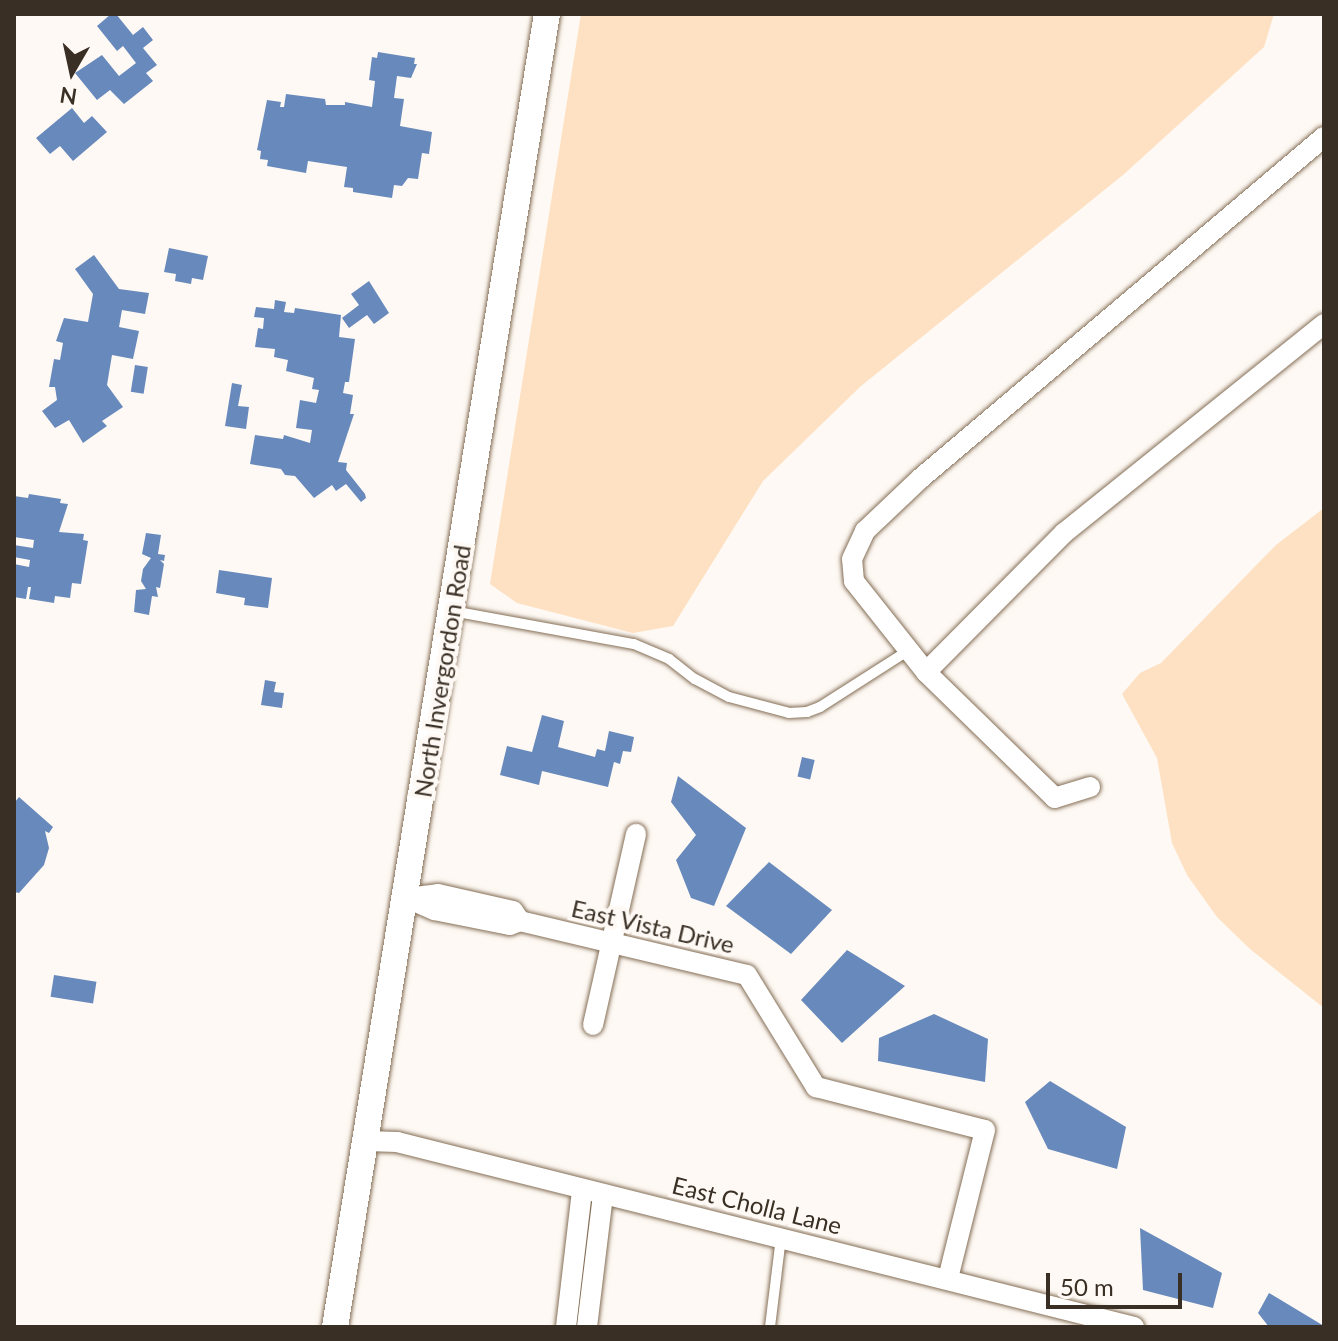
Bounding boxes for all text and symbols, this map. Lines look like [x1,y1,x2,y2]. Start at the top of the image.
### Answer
north arrow [32,32,112,112]
text: N [58,82,79,111]
street label: North Invergordon Road [408,543,476,799]
street label: East Vista Drive [568,893,738,959]
street label: East Cholla Lane [669,1170,845,1240]
scale bar [1050,1257,1186,1307]
text: 50 m [1060,1272,1114,1301]

